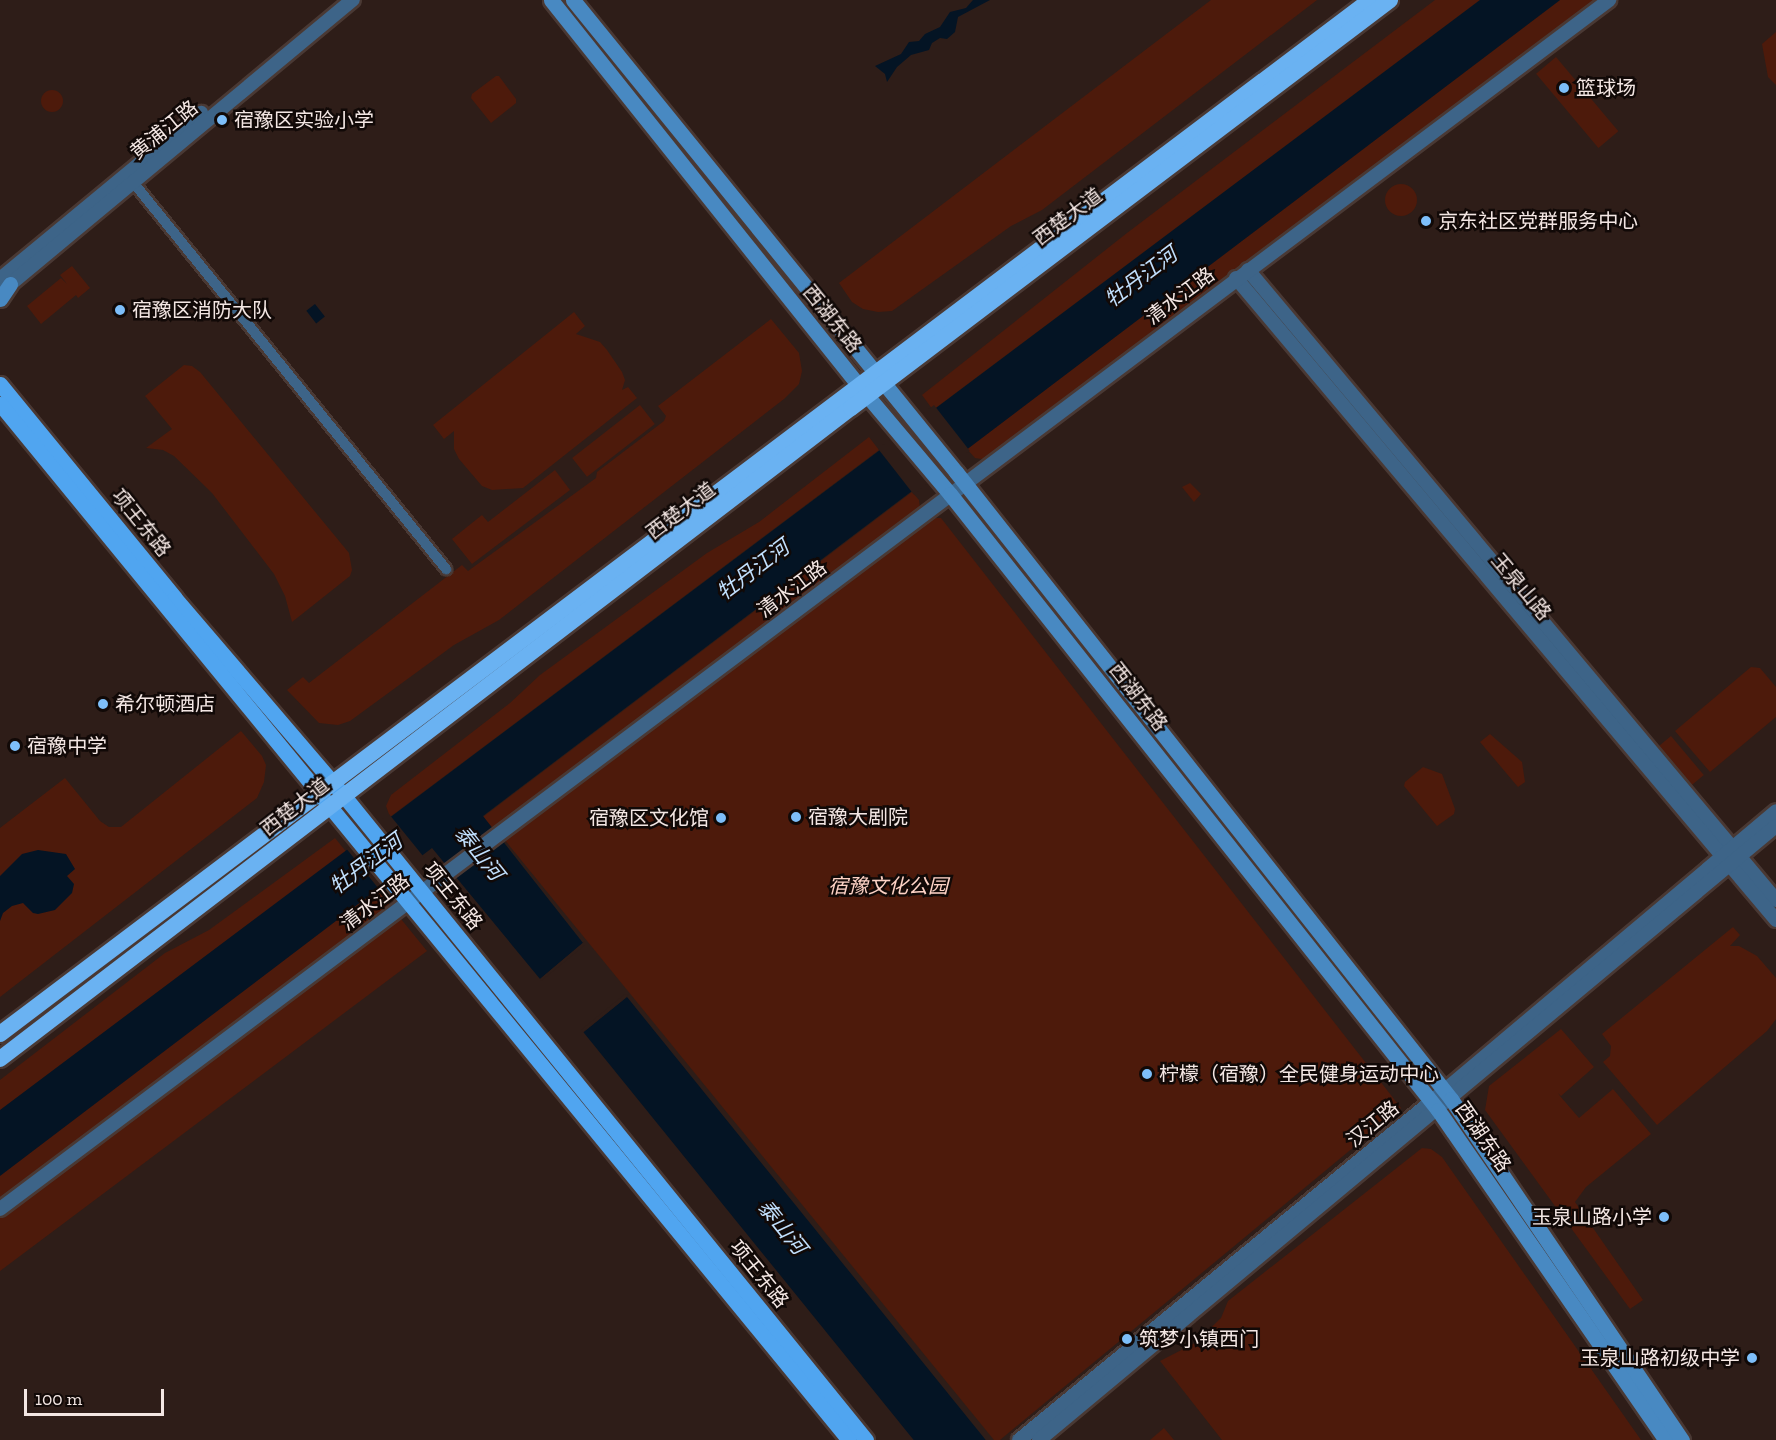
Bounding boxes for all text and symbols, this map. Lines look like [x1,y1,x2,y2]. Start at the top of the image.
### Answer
place label: 篮球场 [1576,76,1636,100]
marker: 篮球场 [1557,81,1571,95]
street label: 黄浦江路 [125,96,203,164]
place label: 宿豫区实验小学 [234,108,374,132]
marker: 宿豫区实验小学 [215,113,229,127]
street label: 西楚大道 [1029,183,1107,251]
place label: 京东社区党群服务中心 [1438,209,1638,233]
marker: 京东社区党群服务中心 [1419,214,1433,228]
water label: 牡丹江河 [1100,242,1182,312]
street label: 清水江路 [1141,262,1219,330]
street label: 西湖东路 [798,280,866,358]
place label: 宿豫区消防大队 [132,298,272,322]
marker: 宿豫区消防大队 [113,303,127,317]
street label: 西楚大道 [642,477,720,545]
street label: 项王东路 [107,484,175,562]
water label: 牡丹江河 [712,535,794,605]
street label: 玉泉山路 [1486,549,1556,625]
street label: 清水江路 [753,555,831,623]
street label: 西湖东路 [1104,658,1172,736]
place label: 希尔顿酒店 [115,692,215,716]
marker: 希尔顿酒店 [96,697,110,711]
place label: 宿豫中学 [27,734,107,758]
marker: 宿豫中学 [8,739,22,753]
street label: 西楚大道 [256,773,334,841]
place label: 宿豫大剧院 [808,805,908,829]
place label: 宿豫区文化馆 [589,806,709,830]
marker: 宿豫大剧院 [789,810,803,824]
marker: 宿豫区文化馆 [714,811,728,825]
water label: 泰山河 [449,821,509,885]
water label: 牡丹江河 [325,829,407,899]
street label: 项王东路 [419,857,487,935]
street label: 清水江路 [336,868,414,936]
park label: 宿豫文化公园 [828,874,948,898]
place label: 柠檬（宿豫）全民健身运动中心 [1159,1062,1439,1086]
marker: 柠檬（宿豫）全民健身运动中心 [1140,1067,1154,1081]
street label: 汉江路 [1342,1096,1404,1152]
street label: 西湖东路 [1450,1097,1516,1177]
water label: 泰山河 [752,1195,812,1259]
place label: 玉泉山路小学 [1532,1205,1652,1229]
marker: 玉泉山路小学 [1657,1210,1671,1224]
street label: 项王东路 [725,1235,793,1313]
place label: 筑梦小镇西门 [1139,1327,1259,1351]
marker: 筑梦小镇西门 [1120,1332,1134,1346]
place label: 玉泉山路初级中学 [1580,1346,1740,1370]
marker: 玉泉山路初级中学 [1745,1351,1759,1365]
scale bar [27,1377,166,1415]
text: 100 m [35,1388,82,1410]

